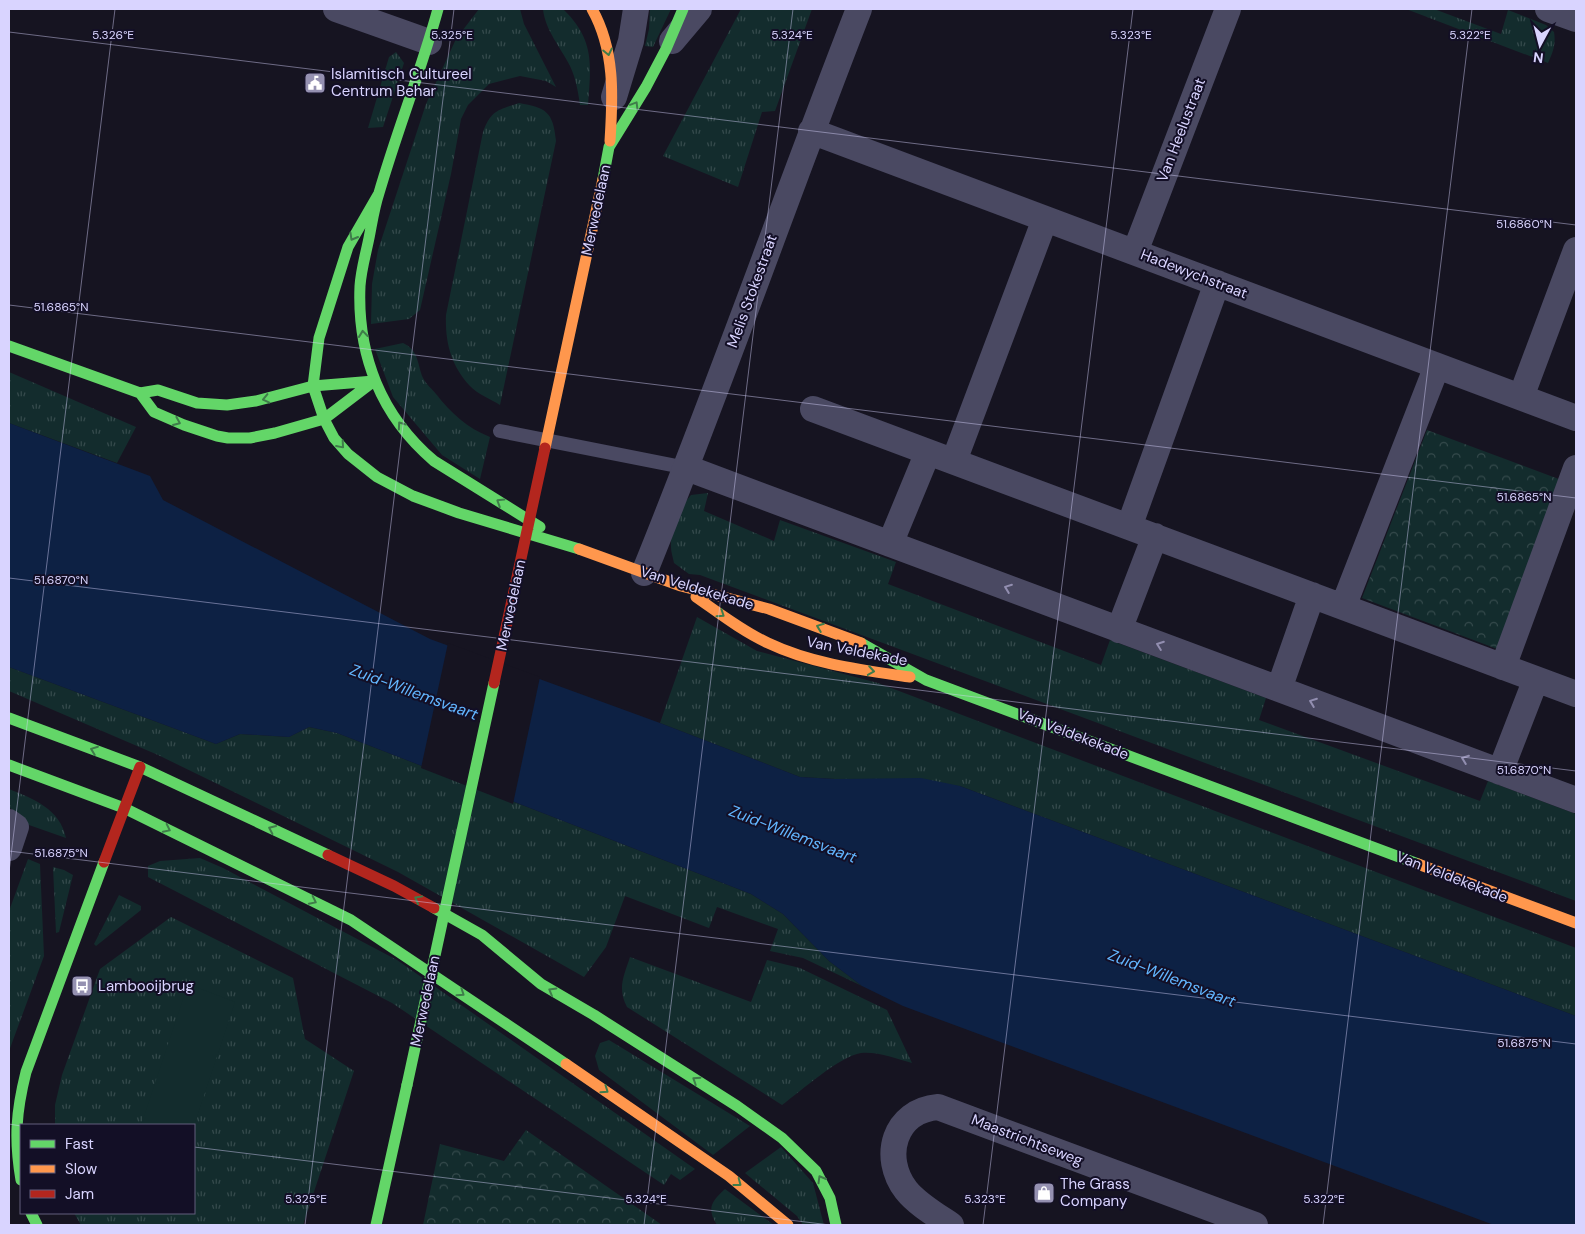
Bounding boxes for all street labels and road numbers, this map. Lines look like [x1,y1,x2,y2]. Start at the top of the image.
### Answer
street label: Van Heelustraat [1152,75,1210,185]
street label: Merwedelaan [577,163,615,257]
street label: Melis Stokestraat [722,232,782,350]
street label: Hadewychstraat [1138,244,1250,304]
street label: Merwedelaan [492,558,530,652]
street label: Van Veldekekade [638,561,756,615]
street label: Van Veldekade [805,631,909,671]
street label: Van Veldekekade [1014,704,1132,764]
street label: Van Veldekekade [1393,847,1511,907]
street label: Merwedelaan [406,954,444,1048]
street label: Maastrichtseweg [968,1110,1086,1170]

